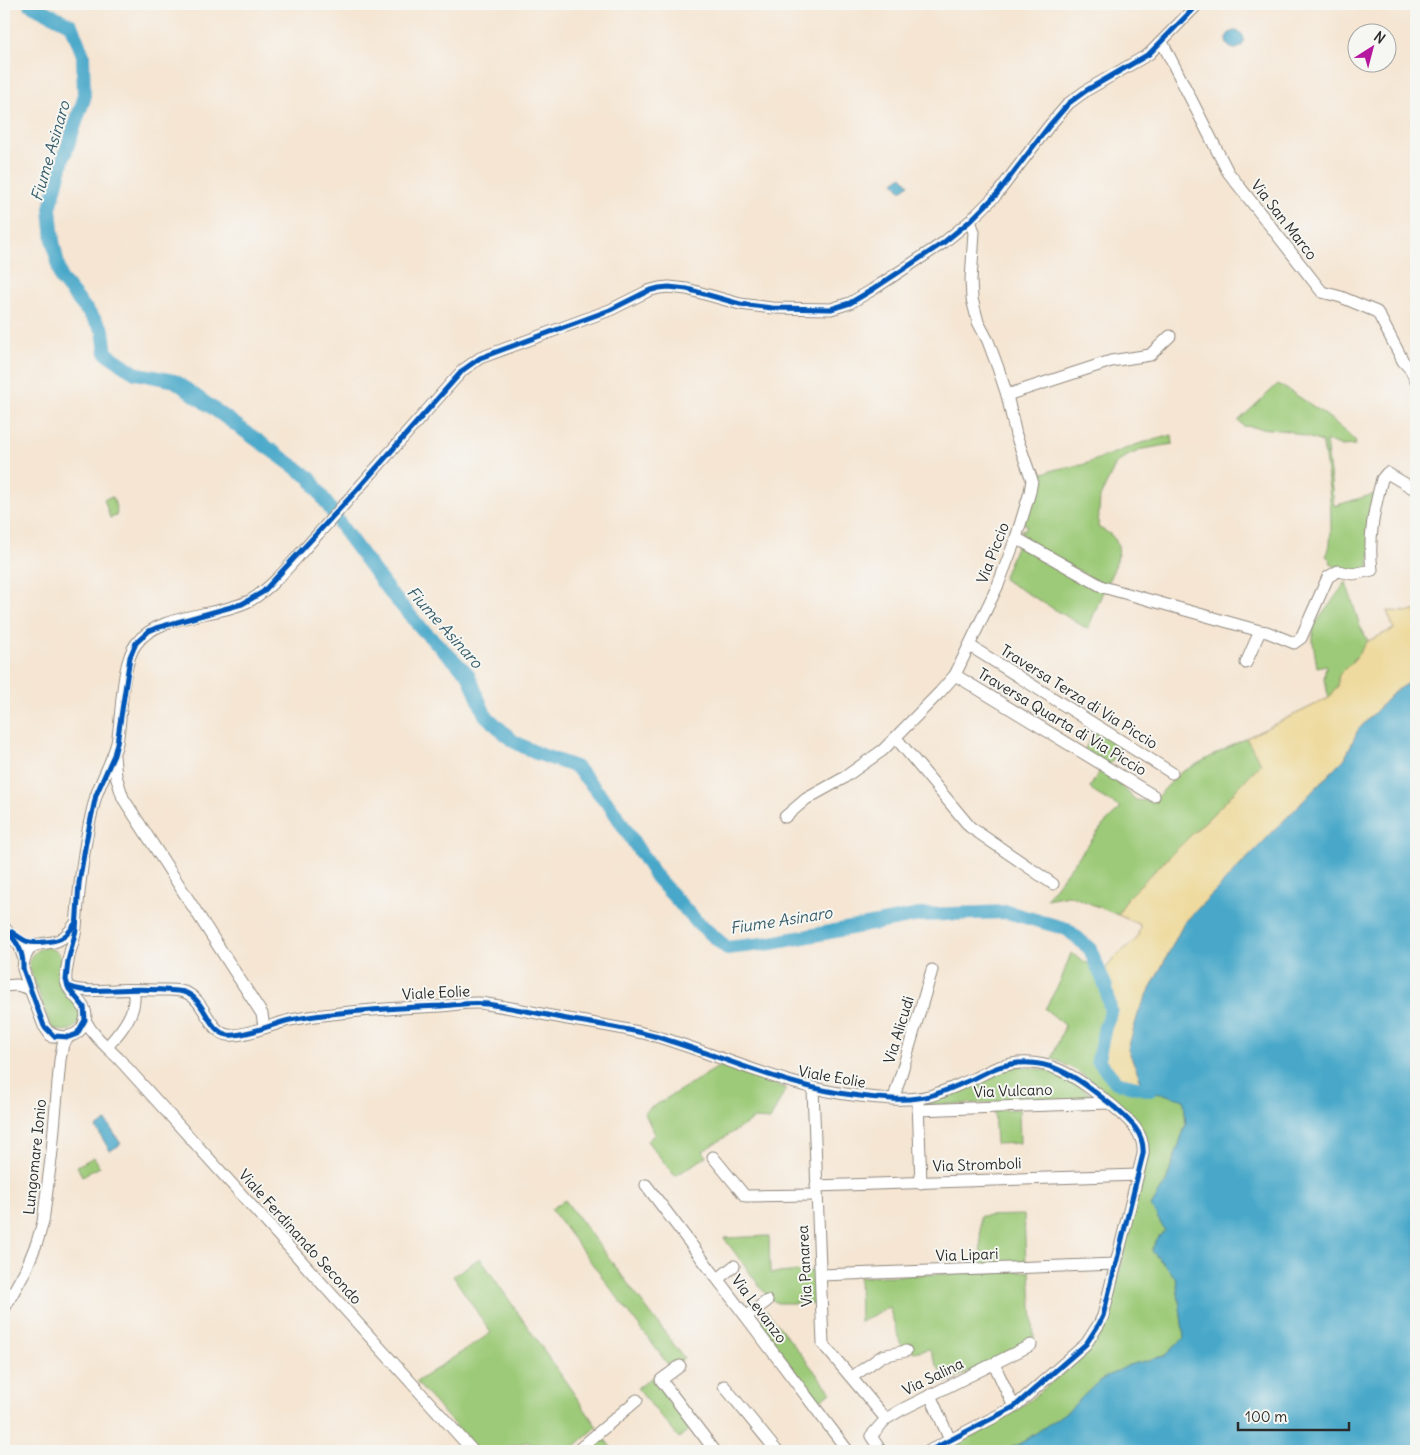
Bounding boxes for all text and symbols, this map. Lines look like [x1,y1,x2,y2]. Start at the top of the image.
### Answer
north arrow [1348,22,1398,72]
text: N [1370,27,1389,48]
water label: Fiume Asinaro [26,98,74,203]
street label: Via San Marco [1247,176,1322,264]
street label: Via Piccio [972,519,1013,586]
water label: Fiume Asinaro [403,582,488,673]
street label: Traversa Terza di Via Piccio [997,640,1161,753]
street label: Traversa Quarta di Via Piccio [974,664,1150,780]
water label: Fiume Asinaro [728,902,835,938]
street label: Viale Eolie [401,981,470,1004]
street label: Via Alicudi [879,994,918,1066]
street label: Viale Eolie [797,1061,867,1092]
street label: Via Vulcano [973,1080,1053,1101]
street label: Lungomare Ionio [19,1098,50,1216]
street label: Via Stromboli [932,1153,1022,1176]
street label: Viale Ferdinando Secondo [235,1165,366,1308]
street label: Via Panarea [793,1224,816,1307]
street label: Via Lipari [935,1244,999,1265]
street label: Via Levanzo [728,1271,791,1347]
street label: Via Salina [899,1353,967,1400]
scale bar [1238,1400,1349,1432]
text: 100 m [1245,1407,1287,1426]

